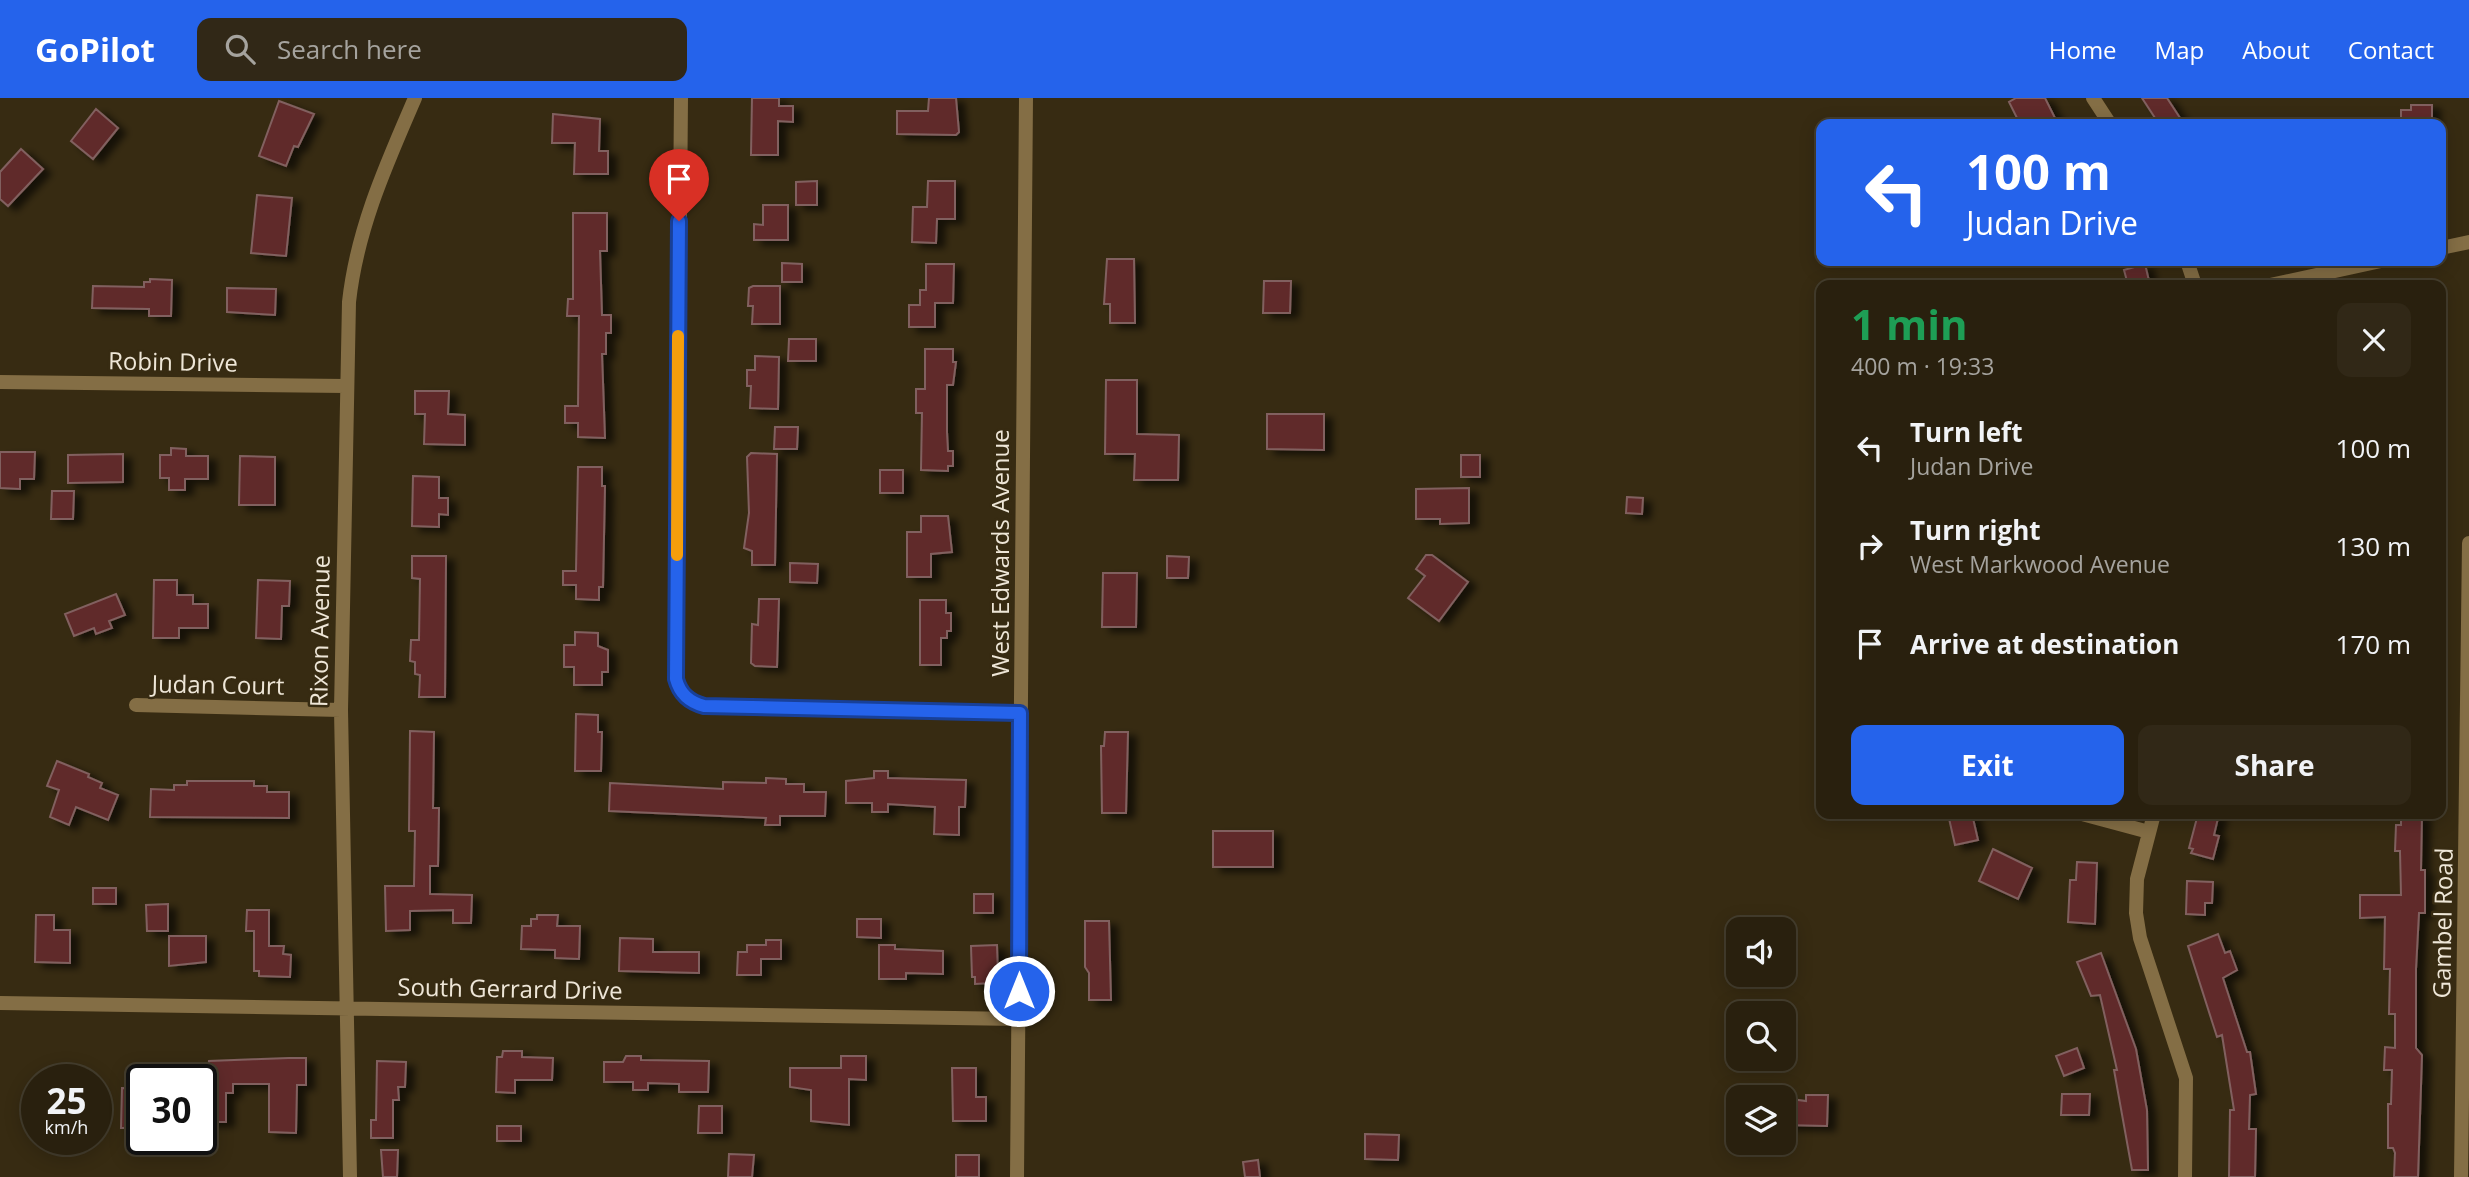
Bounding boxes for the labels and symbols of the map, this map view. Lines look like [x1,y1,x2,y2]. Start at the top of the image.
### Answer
pin [649,149,709,221]
street label: Robin Drive [108,343,238,379]
street label: West Edwards Avenue [983,429,1016,677]
street label: Rixon Avenue [301,555,337,707]
street label: Judan Court [149,666,285,702]
street label: Gambel Road [2424,847,2460,999]
position arrow [982,954,1056,1028]
street label: South Gerrard Drive [397,970,623,1006]
speed limit sign: 30 [126,1064,217,1155]

